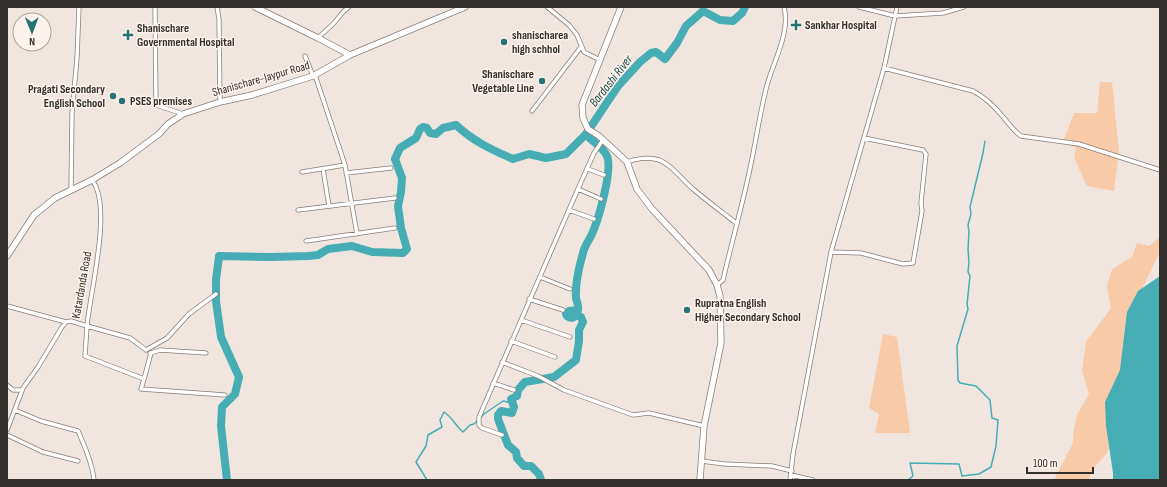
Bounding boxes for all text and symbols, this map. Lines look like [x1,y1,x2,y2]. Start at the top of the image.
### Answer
north arrow [12,12,52,52]
place label: Sankhar Hospital [805,18,877,33]
marker: Sankhar Hospital [790,19,802,31]
place label: Shanischare Governmental Hospital [137,21,234,50]
place label: shanischarea high schhol [512,28,568,57]
marker: Shanischare Governmental Hospital [122,29,134,41]
text: N [29,35,35,48]
marker: shanischarea high schhol [499,37,509,47]
water label: Bardashi River [586,51,637,110]
street label: Shanischare-Jaypur Road [211,58,311,100]
place label: Shanischare Vegetable Line [472,67,534,96]
marker: Shanischare Vegetable Line [537,76,547,86]
place label: Pragati Secondary English School [28,82,105,111]
marker: Pragati Secondary English School [108,91,118,101]
place label: PSES premises [130,94,192,109]
marker: PSES premises [117,96,127,106]
street label: Katardanda Road [69,250,95,320]
place label: Rupratna English Higher Secondary School [695,296,801,325]
marker: Rupratna English Higher Secondary School [682,305,692,315]
scale bar [1027,449,1093,475]
text: 100 m [1033,456,1058,471]

